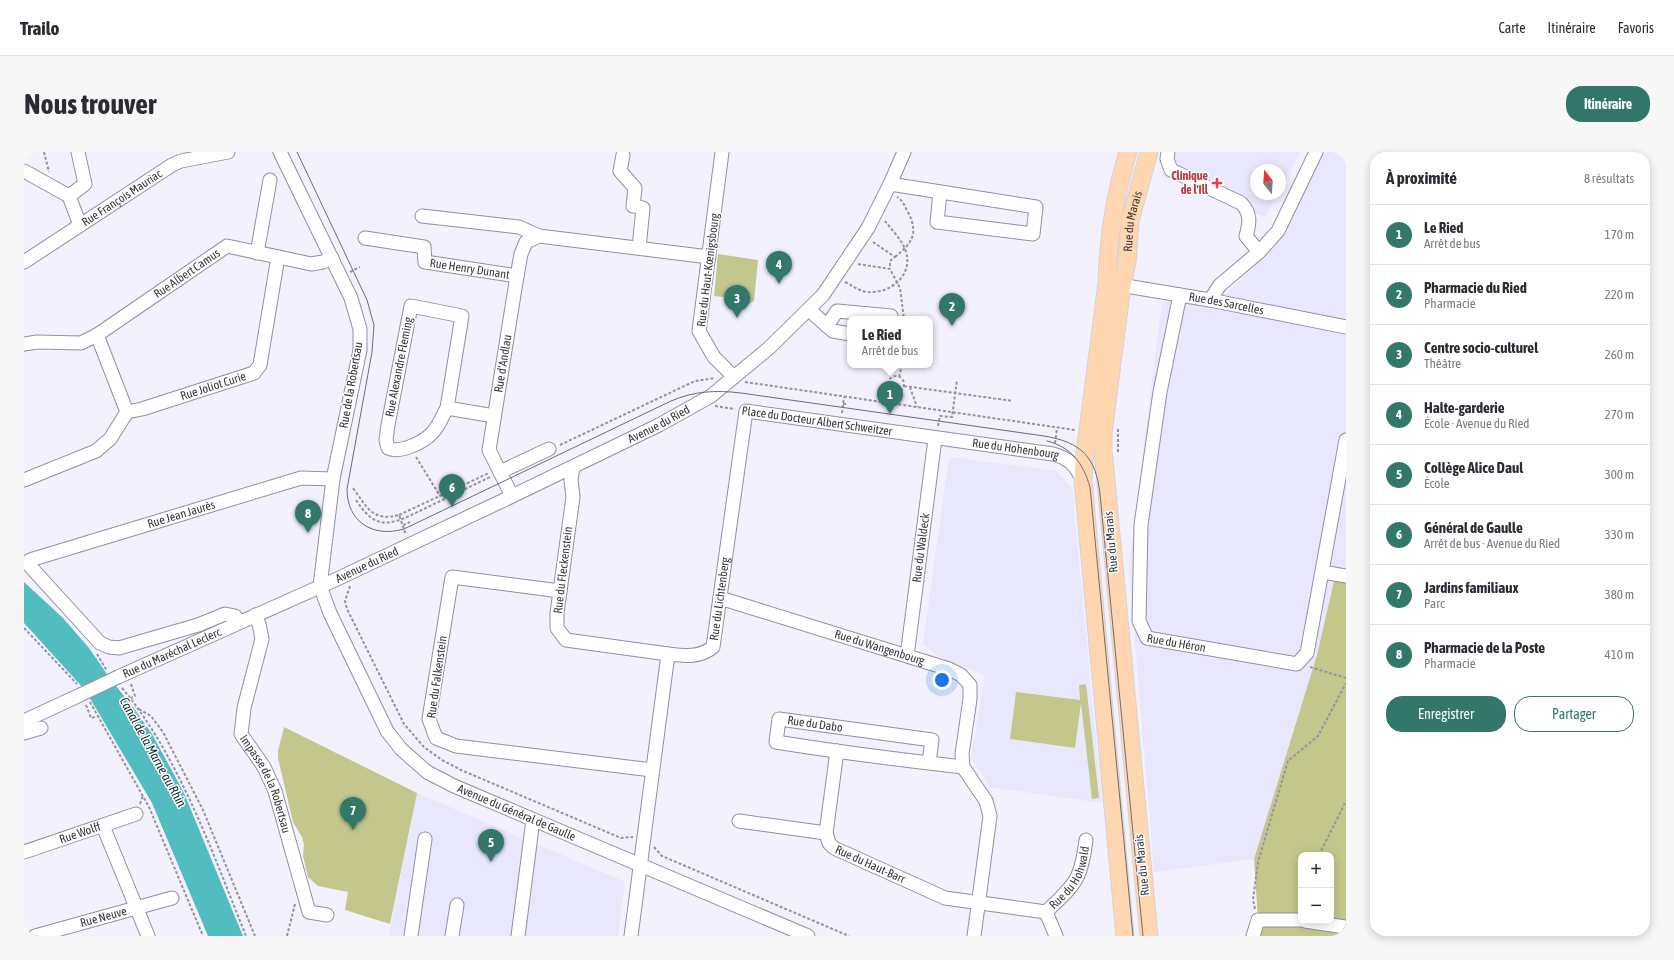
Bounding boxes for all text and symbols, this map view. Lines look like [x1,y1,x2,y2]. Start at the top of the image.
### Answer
text: Trailo [20,17,59,39]
text: Carte [1499,20,1526,36]
text: Itinéraire [1548,20,1596,36]
text: Favoris [1618,20,1654,36]
button: Itinéraire [1566,86,1650,122]
text: Nous trouver [24,88,156,120]
north arrow [1250,164,1286,200]
street label: Rue François Mauriac [79,166,165,229]
text: À proximité [1386,168,1457,188]
place label: Clinique de l'Ill [1171,169,1209,197]
text: 8 résultats [1584,171,1634,186]
marker: Clinique de l'Ill [1211,177,1223,189]
street label: Rue du Marais [1121,189,1145,252]
street label: Rue du Haut-Kœnigsbourg [694,211,722,328]
text: Le Ried [1424,219,1463,236]
text: 1 [1396,227,1402,242]
text: 170 m [1605,227,1634,242]
text: Arrêt de bus [1424,236,1480,251]
street label: Rue Albert Camus [151,246,223,301]
pin: 4 [766,251,792,284]
street label: Rue Henry Dunant [429,256,511,282]
text: Pharmacie du Ried [1424,279,1527,296]
pin: 3 [724,285,750,318]
text: 2 [1396,287,1402,302]
text: 220 m [1605,287,1634,302]
street label: Rue des Sarcelles [1188,290,1265,318]
pin: 2 [939,293,965,326]
text: Pharmacie [1424,296,1476,311]
street label: Rue Alexandre Fleming [382,315,416,418]
popup [847,316,933,368]
text: Le Ried [862,326,901,343]
street label: Rue d'Andlau [491,333,515,394]
text: Centre socio-culturel [1424,339,1538,356]
street label: Rue de la Robertsau [337,341,366,429]
text: Arrêt de bus [862,343,918,358]
text: 3 [1396,347,1402,362]
text: 260 m [1605,347,1634,362]
text: Théâtre [1424,356,1461,371]
street label: Rue Joliot Curie [179,369,248,403]
pin: 1 [877,381,903,414]
text: Halte-garderie [1424,399,1505,416]
street label: Avenue du Ried [625,402,692,446]
street label: Place du Docteur Albert Schweitzer [741,404,894,439]
text: 4 [1396,407,1402,422]
text: 270 m [1605,407,1634,422]
text: École · Avenue du Ried [1424,416,1530,431]
street label: Rue du Hohenbourg [971,436,1062,463]
text: Collège Alice Daul [1424,459,1523,476]
text: 5 [1396,467,1402,482]
text: 300 m [1605,467,1634,482]
pin: 6 [439,474,465,507]
text: École [1424,476,1450,491]
street label: Rue Jean Jaurès [146,497,217,531]
pin: 8 [295,500,321,533]
street label: Rue du Marais [1101,511,1121,573]
street label: Rue du Waldeck [910,512,932,583]
text: Général de Gaulle [1424,519,1523,536]
street label: Rue du Fleckenstein [551,526,575,614]
text: 6 [1396,527,1402,542]
text: 330 m [1605,527,1634,542]
text: Arrêt de bus · Avenue du Ried [1424,536,1560,551]
street label: Avenue du Ried [333,544,401,586]
street label: Rue du Lichtenberg [707,556,733,641]
text: Jardins familiaux [1424,579,1518,596]
text: 7 [1396,587,1402,602]
text: 380 m [1605,587,1634,602]
text: Parc [1424,596,1445,611]
street label: Rue du Maréchal Leclerc [120,625,224,681]
street label: Rue du Wangenbourg [833,627,927,668]
street label: Rue du Héron [1146,631,1207,655]
street label: Rue du Falkenstein [424,635,450,719]
text: Pharmacie de la Poste [1424,639,1545,656]
text: 8 [1396,647,1402,662]
text: 410 m [1605,647,1634,662]
text: Pharmacie [1424,656,1476,671]
your location [932,670,952,690]
water label: Canal de la Marne au Rhin [117,694,190,810]
button: Enregistrer [1386,696,1506,732]
button: Partager [1514,696,1634,732]
street label: Rue du Dabo [786,713,844,735]
street label: Impasse de la Robertsau [237,732,294,835]
street label: Avenue du Général de Gaulle [455,781,578,844]
pin: 7 [340,797,366,830]
street label: Rue Wolff [57,819,103,847]
pin: 5 [478,829,504,862]
street label: Rue du Marais [1132,834,1152,896]
street label: Rue du Haut-Barr [833,842,908,886]
street label: Rue du Hohwald [1046,845,1092,912]
map controls [1298,852,1334,924]
button: + [1298,852,1334,888]
button: − [1298,888,1334,924]
street label: Rue Neuve [79,904,128,930]

